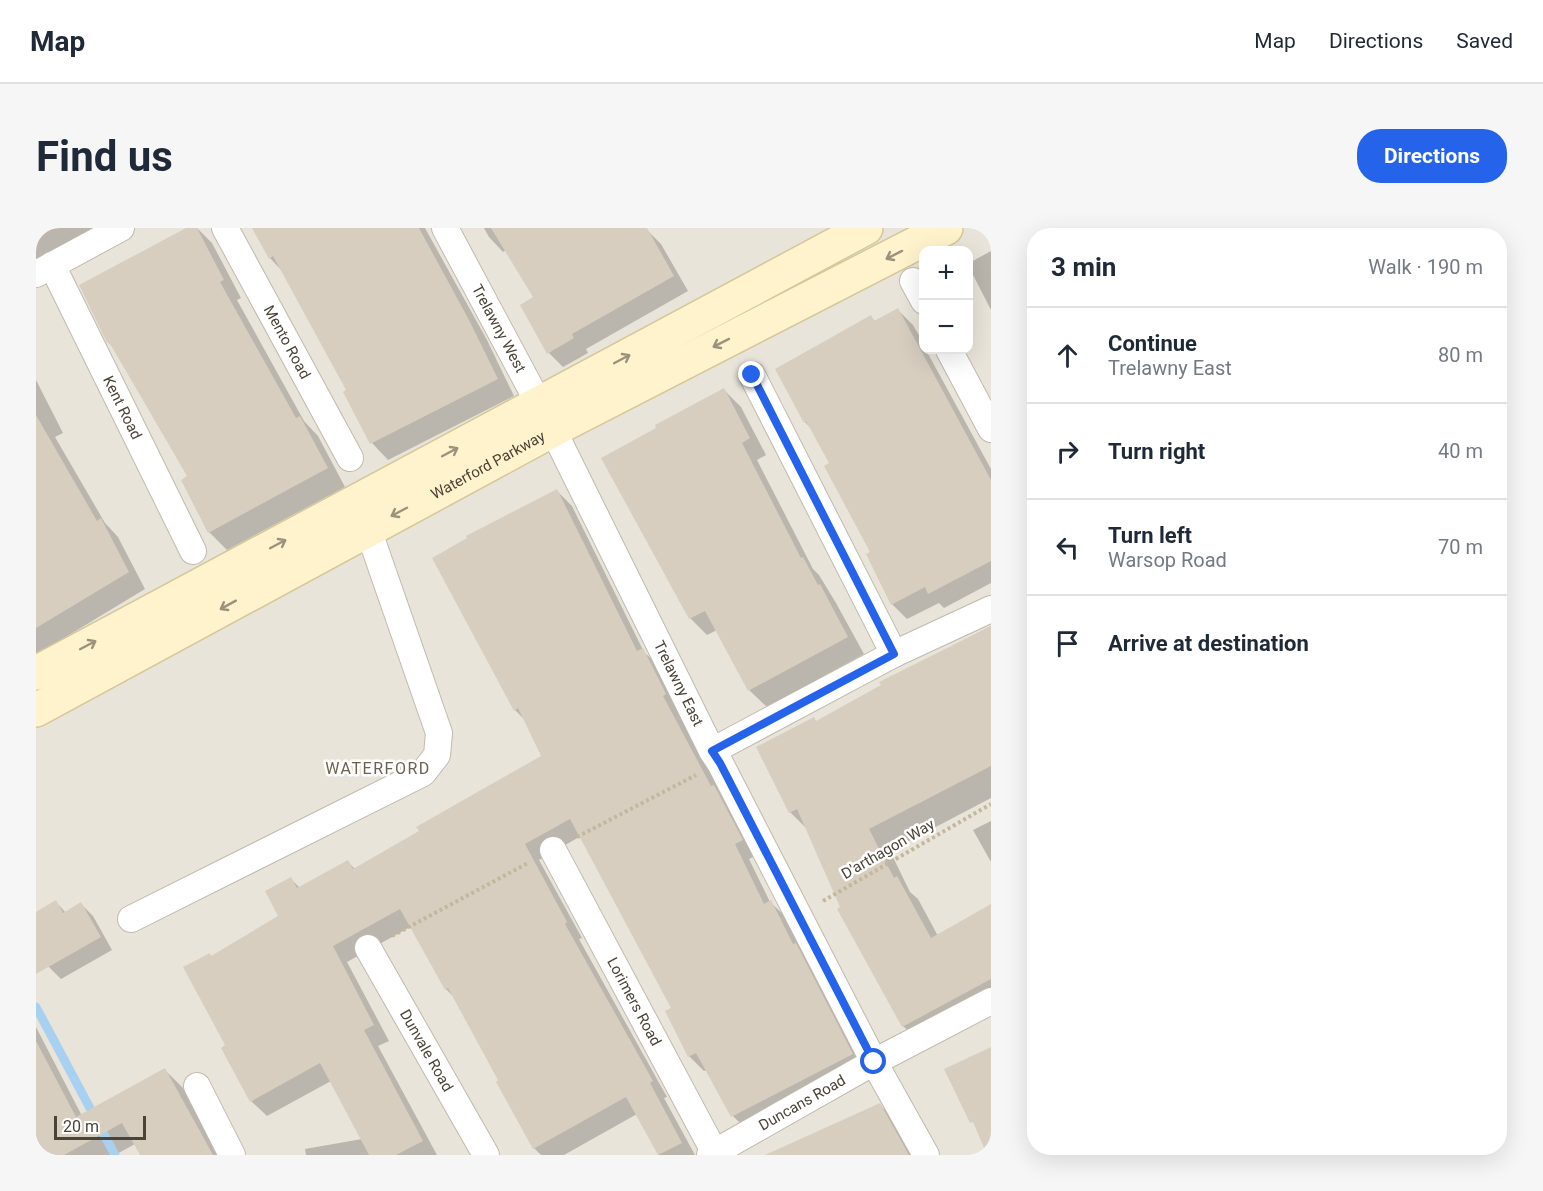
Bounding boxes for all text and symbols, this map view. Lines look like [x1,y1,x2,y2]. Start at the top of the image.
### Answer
text: Map [30,25,85,58]
text: Map [1254,29,1296,53]
text: Directions [1329,29,1423,53]
text: Saved [1456,29,1513,53]
button: Directions [1357,129,1507,183]
text: Find us [36,132,173,181]
map controls [919,246,973,354]
button: + [919,246,973,300]
one-way arrow [886,249,904,261]
text: 3 min [1051,252,1116,282]
text: Walk · 190 m [1368,255,1483,279]
street label: Trelawny West [468,281,530,376]
button: − [919,300,973,354]
street label: Mento Road [260,302,314,382]
text: Continue [1108,331,1197,356]
one-way arrow [712,338,730,350]
icon: ahead [1051,339,1084,372]
text: 80 m [1438,343,1483,367]
one-way arrow [613,353,630,365]
text: Trelawny East [1108,356,1232,380]
route end [738,361,764,387]
street label: Kent Road [99,373,146,442]
street label: Waterford Parkway [428,427,548,503]
icon: right [1051,435,1084,468]
text: Turn right [1108,439,1205,464]
text: 40 m [1438,439,1483,463]
one-way arrow [441,446,458,458]
one-way arrow [391,507,409,518]
text: Turn left [1108,523,1192,548]
icon: left [1051,531,1084,564]
text: 70 m [1438,535,1483,559]
one-way arrow [269,538,287,549]
text: Warsop Road [1108,548,1227,572]
one-way arrow [220,599,237,611]
icon: arrive [1051,627,1084,660]
text: Arrive at destination [1108,631,1309,656]
street label: Trelawny East [650,638,707,729]
one-way arrow [78,639,96,650]
district label: WATERFORD [325,759,431,778]
street label: D'arthagon Way [838,815,938,883]
street label: Lorimers Road [603,954,665,1049]
street label: Dunvale Road [396,1006,457,1095]
route start [860,1048,886,1074]
street label: Duncans Road [756,1071,849,1134]
scale bar [54,1113,146,1140]
text: 20 m [63,1117,99,1136]

